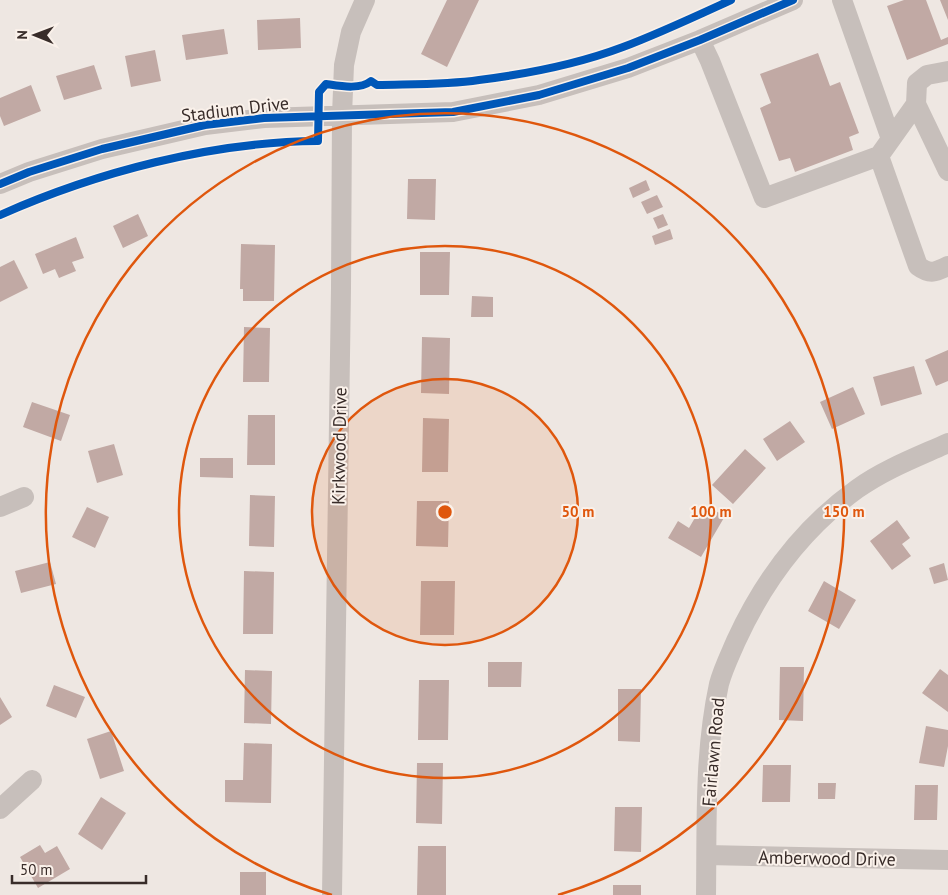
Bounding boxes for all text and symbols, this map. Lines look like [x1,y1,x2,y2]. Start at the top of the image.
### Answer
north arrow [10,10,60,60]
text: N [13,30,31,40]
street label: Stadium Drive [180,91,290,127]
street label: Kirkwood Drive [326,387,352,505]
text: 50 m [562,502,594,521]
text: 100 m [690,502,732,521]
text: 150 m [823,502,865,521]
centre of rings [436,503,454,521]
street label: Fairlawn Road [697,697,729,807]
street label: Amberwood Drive [758,845,896,871]
scale bar [12,852,146,884]
text: 50 m [20,860,53,879]

